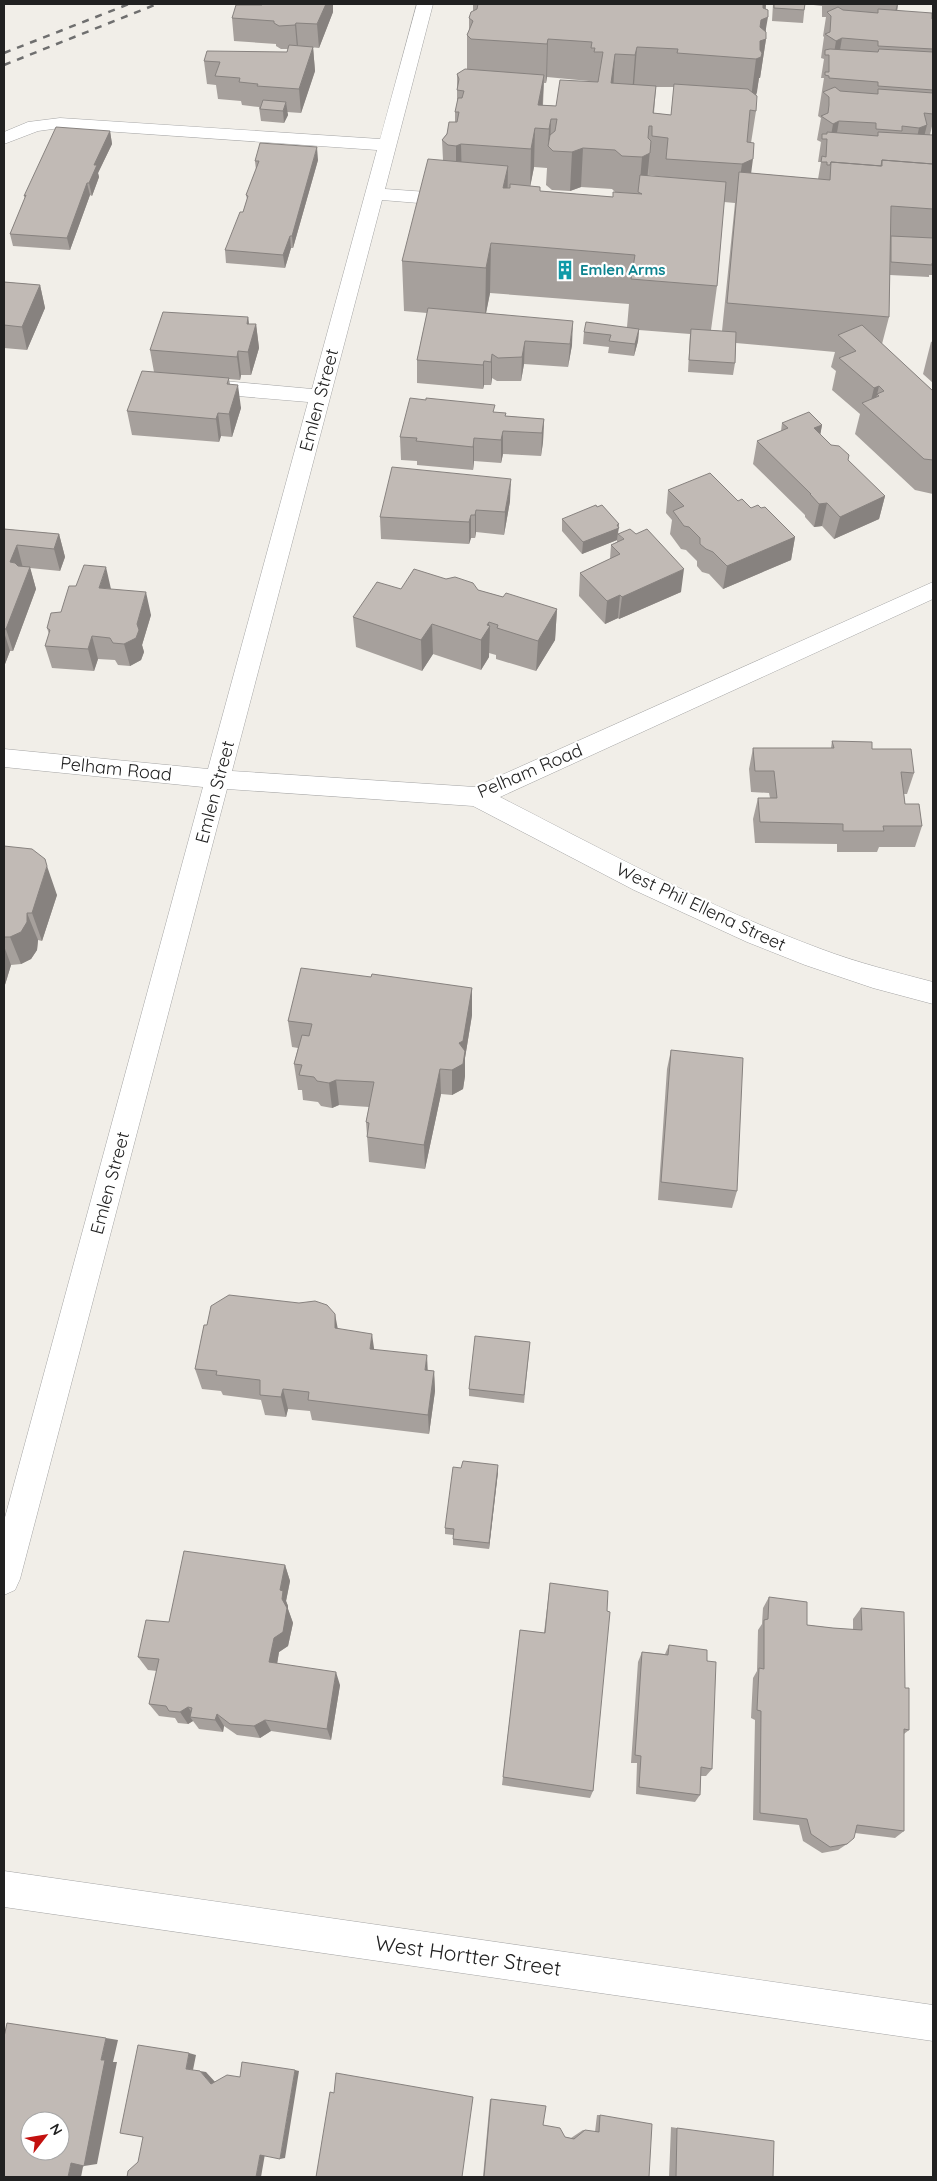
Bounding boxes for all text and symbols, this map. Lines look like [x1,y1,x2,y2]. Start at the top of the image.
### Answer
building icon: Emlen Arms [554,259,576,281]
place label: Emlen Arms [580,260,665,279]
street label: Emlen Street [294,346,343,454]
street label: Emlen Street [190,738,239,846]
street label: Pelham Road [474,738,586,803]
street label: Pelham Road [59,751,173,786]
street label: West Phil Ellena Street [613,857,790,956]
street label: Emlen Street [85,1129,134,1237]
street label: West Hortter Street [373,1929,563,1981]
north arrow [20,2111,70,2161]
text: N [46,2120,67,2138]

